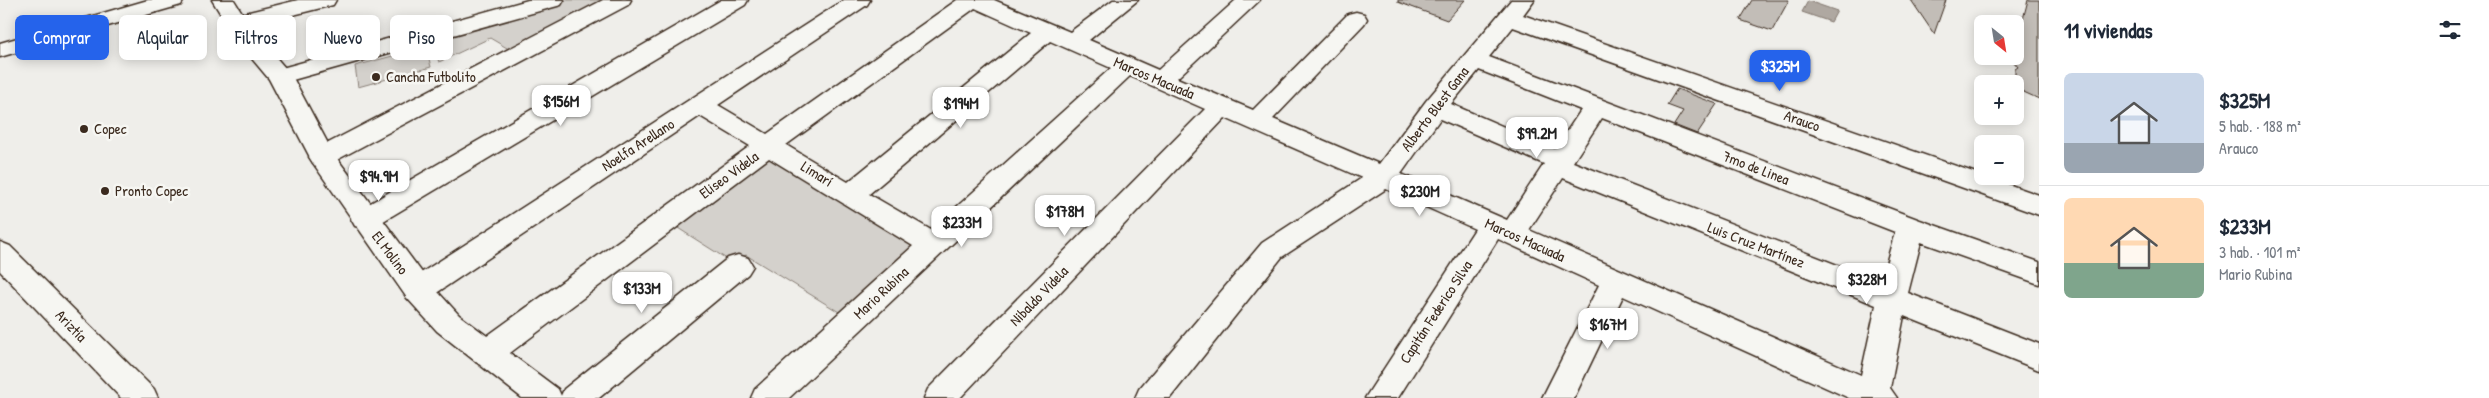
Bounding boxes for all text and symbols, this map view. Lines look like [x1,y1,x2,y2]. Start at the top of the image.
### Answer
chip: Comprar [15,15,109,60]
chip: Alquilar [119,15,207,60]
chip: Filtros [217,15,296,60]
chip: Nuevo [306,15,380,60]
chip: Piso [390,15,453,60]
north arrow [1974,15,2024,65]
map controls [1974,15,2024,185]
text: 11 viviendas [2064,16,2153,45]
icon: filters [2436,16,2464,44]
pin: $325M [1745,49,1815,92]
street label: Marcos Macuada [1111,51,1198,104]
text: $325M [1760,55,1800,77]
street label: Alberto Blest Gana [1396,62,1474,156]
place label: Cancha Futbolito [386,66,476,87]
marker: Cancha Futbolito [370,71,382,83]
button: + [1974,75,2024,125]
pin: $156M [526,84,596,127]
pin: $194M [926,86,996,129]
text: $325M [2219,86,2270,115]
text: $156M [543,90,579,112]
text: $194M [943,92,979,114]
icon: home [2104,93,2164,153]
street label: Arauco [1781,105,1823,136]
street label: Noelfa Arellano [597,113,678,176]
text: 5 hab. · 188 m² [2219,115,2301,137]
pin: $99.2M [1496,116,1578,159]
place label: Copec [94,118,127,139]
text: $99.2M [1517,122,1557,144]
marker: Copec [78,123,90,135]
button: − [1974,135,2024,185]
text: Arauco [2219,137,2258,159]
street label: 7mo de Linea [1720,145,1793,190]
street label: Eliseo Videla [695,146,763,203]
street label: Limarí [797,156,837,192]
pin: $94.9M [338,160,420,202]
text: $94.9M [360,165,398,187]
pin: $230M [1385,174,1455,217]
place label: Pronto Copec [115,180,188,201]
text: $230M [1400,180,1440,202]
marker: Pronto Copec [99,185,111,197]
pin: $178M [1030,194,1100,237]
text: $178M [1046,200,1084,222]
pin: $233M [927,206,997,248]
text: $233M [942,211,982,233]
street label: Marcos Macuada [1482,212,1569,267]
text: $233M [2219,212,2271,241]
street label: Luis Cruz Martínez [1705,216,1808,273]
icon: home [2104,218,2164,278]
street label: El Molino [367,227,414,279]
text: 3 hab. · 101 m² [2219,241,2300,263]
street label: Capitán Federico Silva [1394,256,1477,367]
street label: Nibaldo Videla [1005,261,1073,330]
street label: Mario Rubina [848,262,913,324]
pin: $328M [1832,262,1902,305]
text: Mario Rubina [2219,263,2292,285]
text: $328M [1847,268,1887,290]
pin: $133M [607,272,677,314]
text: $133M [623,277,661,299]
street label: Ariztía [51,305,92,346]
pin: $167M [1573,308,1643,350]
text: $167M [1589,313,1627,335]

